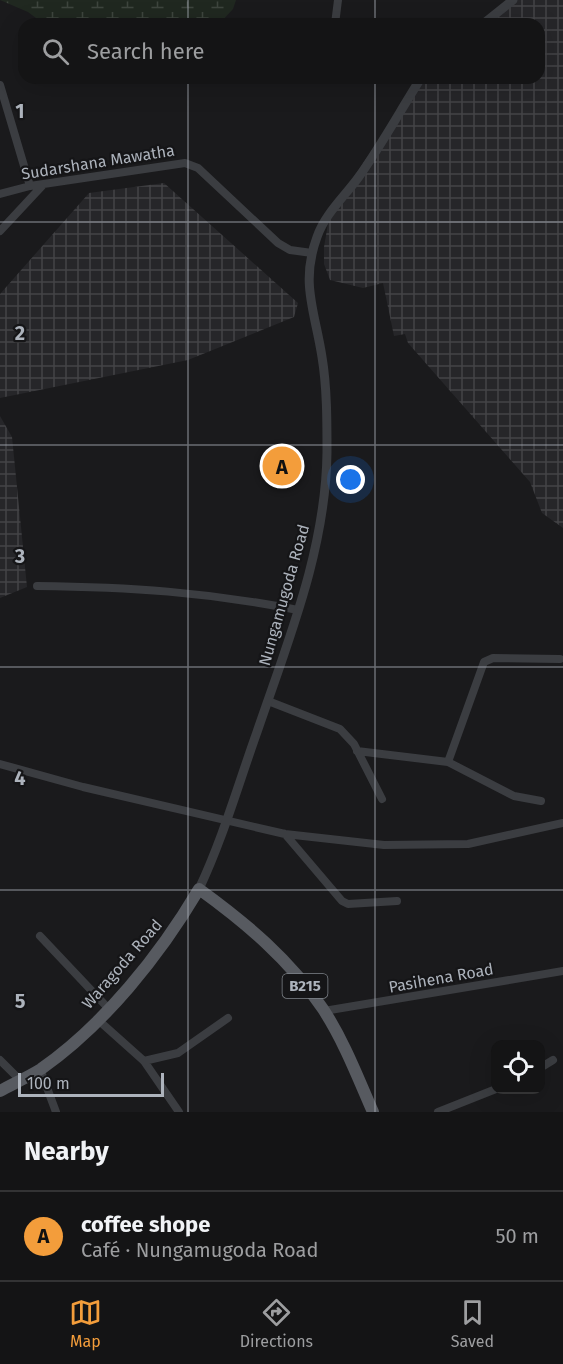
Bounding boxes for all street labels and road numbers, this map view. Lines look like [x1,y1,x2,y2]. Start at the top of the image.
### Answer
street label: Sudarshana Mawatha [20,140,176,184]
street label: Nungamugoda Road [255,522,313,668]
street label: Waragoda Road [78,915,166,1013]
street label: Pasihena Road [387,959,495,997]
road number: B215 [282,974,328,998]

